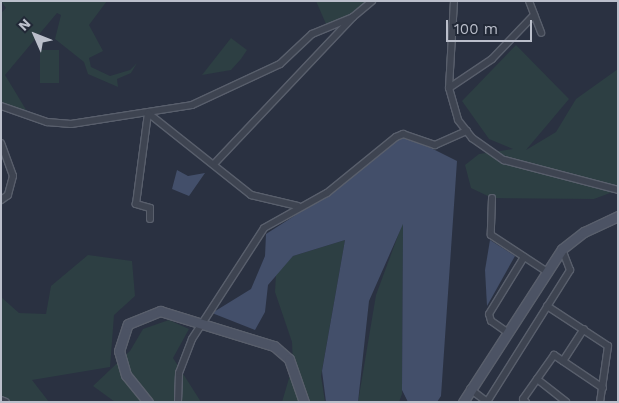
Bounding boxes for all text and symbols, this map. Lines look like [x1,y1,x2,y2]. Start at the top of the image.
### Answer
north arrow [10,10,60,60]
scale bar [449,10,535,42]
text: N [15,15,34,34]
text: 100 m [454,20,498,38]

